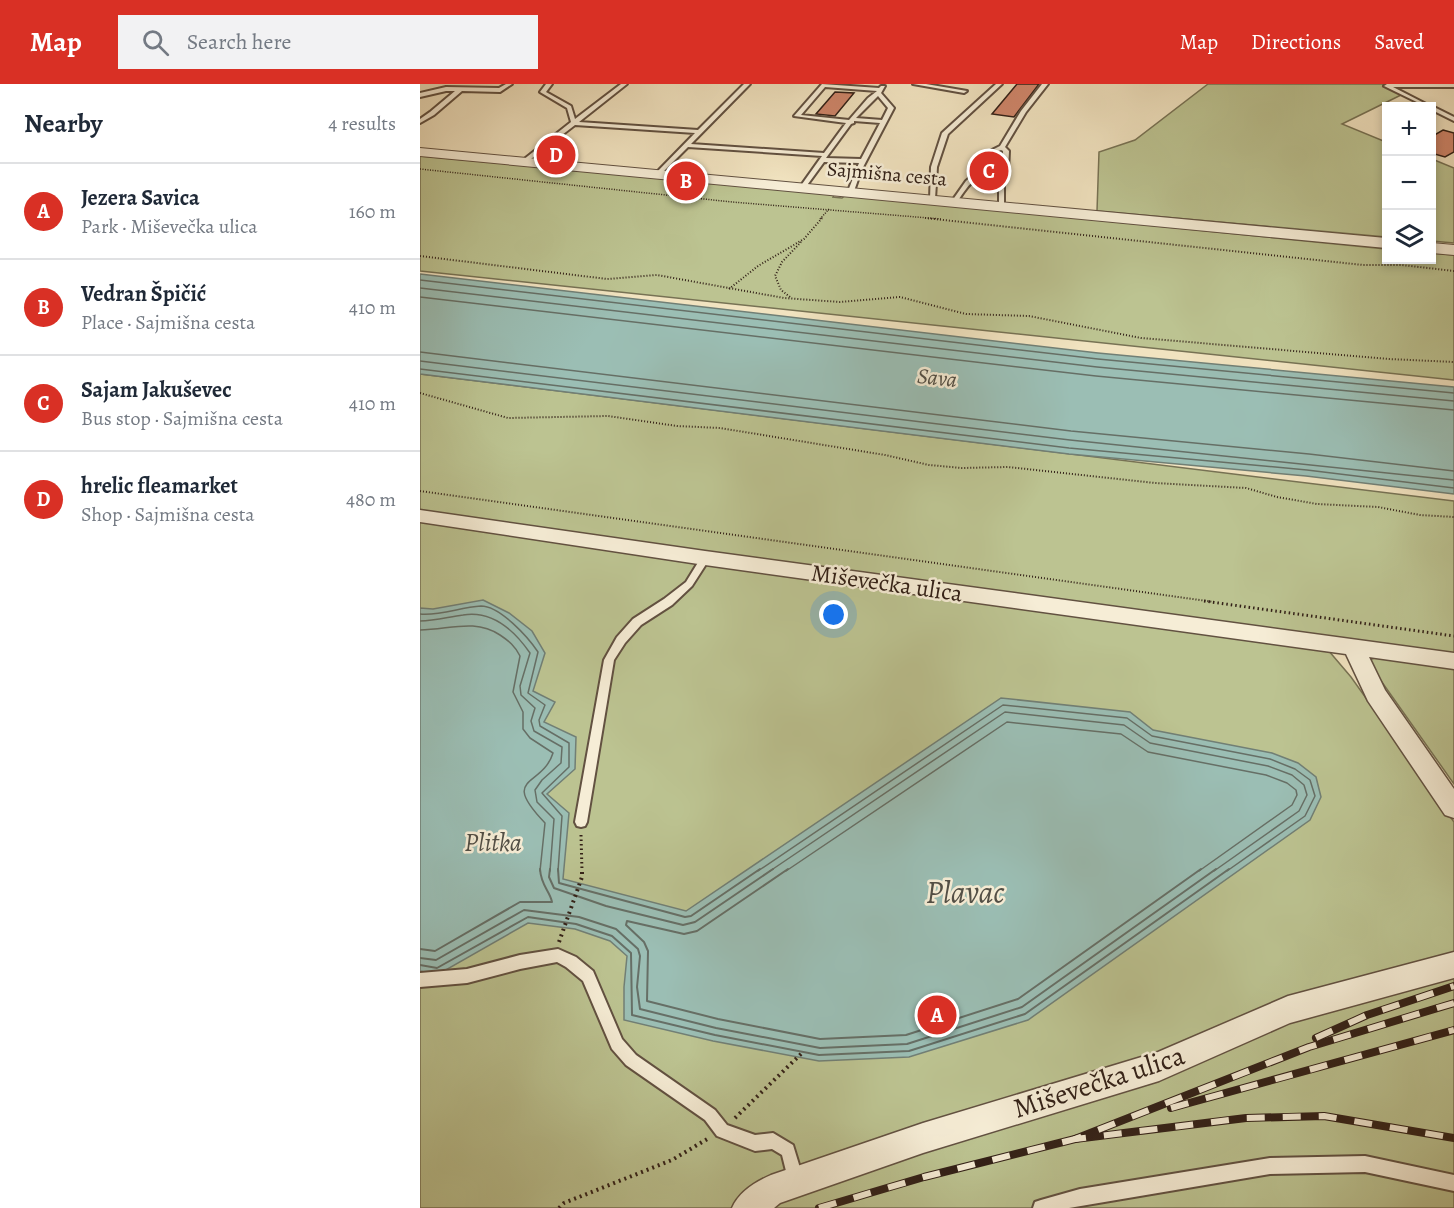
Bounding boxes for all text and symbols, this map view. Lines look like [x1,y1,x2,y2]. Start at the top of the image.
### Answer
search box [118,15,538,69]
text: Map [30,23,82,61]
icon: search [139,26,172,59]
text: Search here [187,27,291,57]
text: Map [1180,28,1218,56]
text: Directions [1251,28,1341,56]
text: Saved [1374,28,1424,56]
map controls [1382,102,1436,264]
button: + [1382,102,1436,156]
text: Nearby [24,106,103,141]
text: 4 results [328,110,396,137]
pin: D [536,132,576,178]
pin: C [970,148,1008,194]
street label: Sajmišna cesta [826,155,949,193]
button: − [1382,156,1436,210]
pin: B [666,158,706,204]
text: Jezera Savica [81,183,200,213]
text: A [37,198,50,225]
text: 160 m [349,198,396,225]
button: layers [1382,210,1436,264]
text: Park · Miševečka ulica [81,213,258,240]
text: Vedran Špičić [81,279,206,309]
text: B [37,294,50,321]
text: 410 m [349,294,396,321]
text: Place · Sajmišna cesta [81,309,255,336]
water label: Sava [916,361,958,395]
text: Sajam Jakuševec [81,375,232,405]
text: C [37,390,50,417]
text: 410 m [349,390,396,417]
text: Bus stop · Sajmišna cesta [81,405,283,432]
text: hrelic fleamarket [81,471,238,501]
text: D [37,486,50,513]
text: 480 m [346,486,396,513]
text: Shop · Sajmišna cesta [81,501,255,528]
street label: Miševečka ulica [809,557,966,610]
your location [819,600,848,629]
water label: Plitka [464,825,522,860]
water label: Plavac [926,870,1005,914]
pin: A [918,992,956,1038]
street label: Miševečka ulica [1008,1036,1190,1128]

